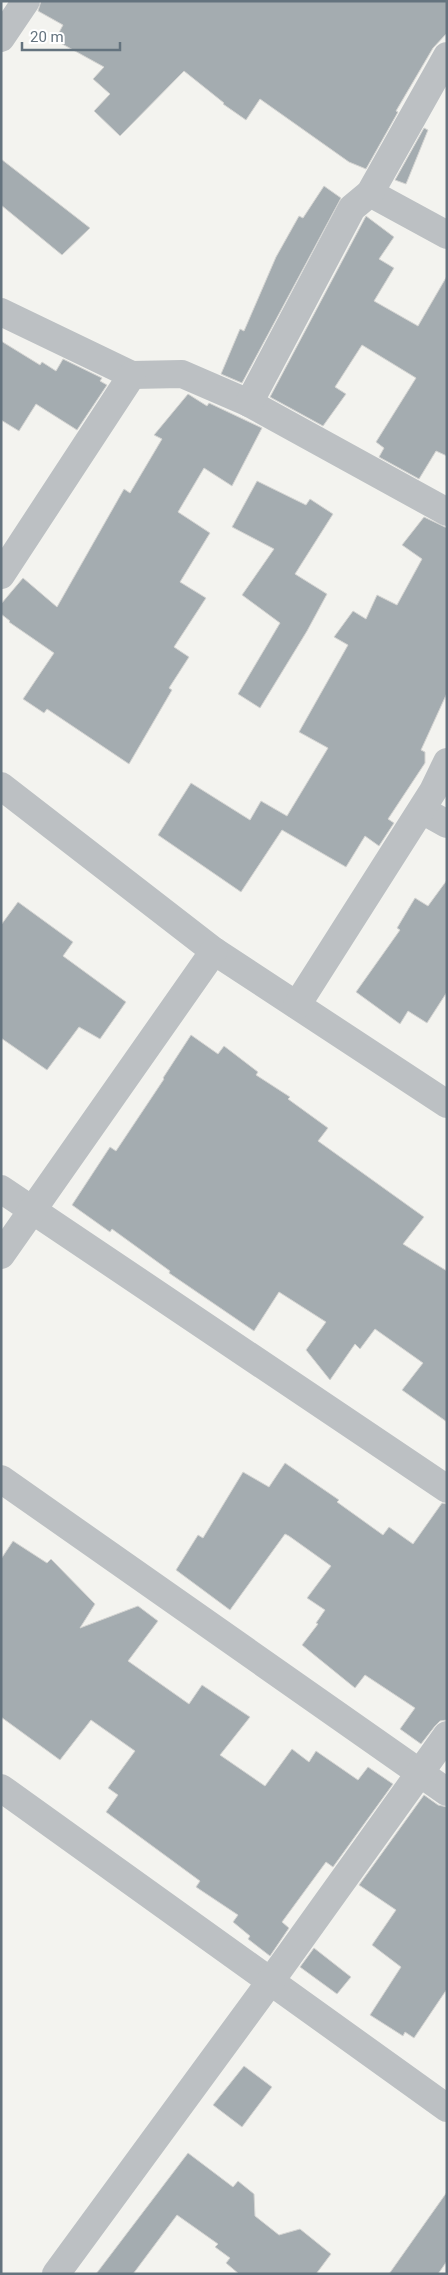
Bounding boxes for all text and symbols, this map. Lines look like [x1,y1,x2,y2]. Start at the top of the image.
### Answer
scale bar [22,20,120,52]
text: 20 m [30,28,64,46]

